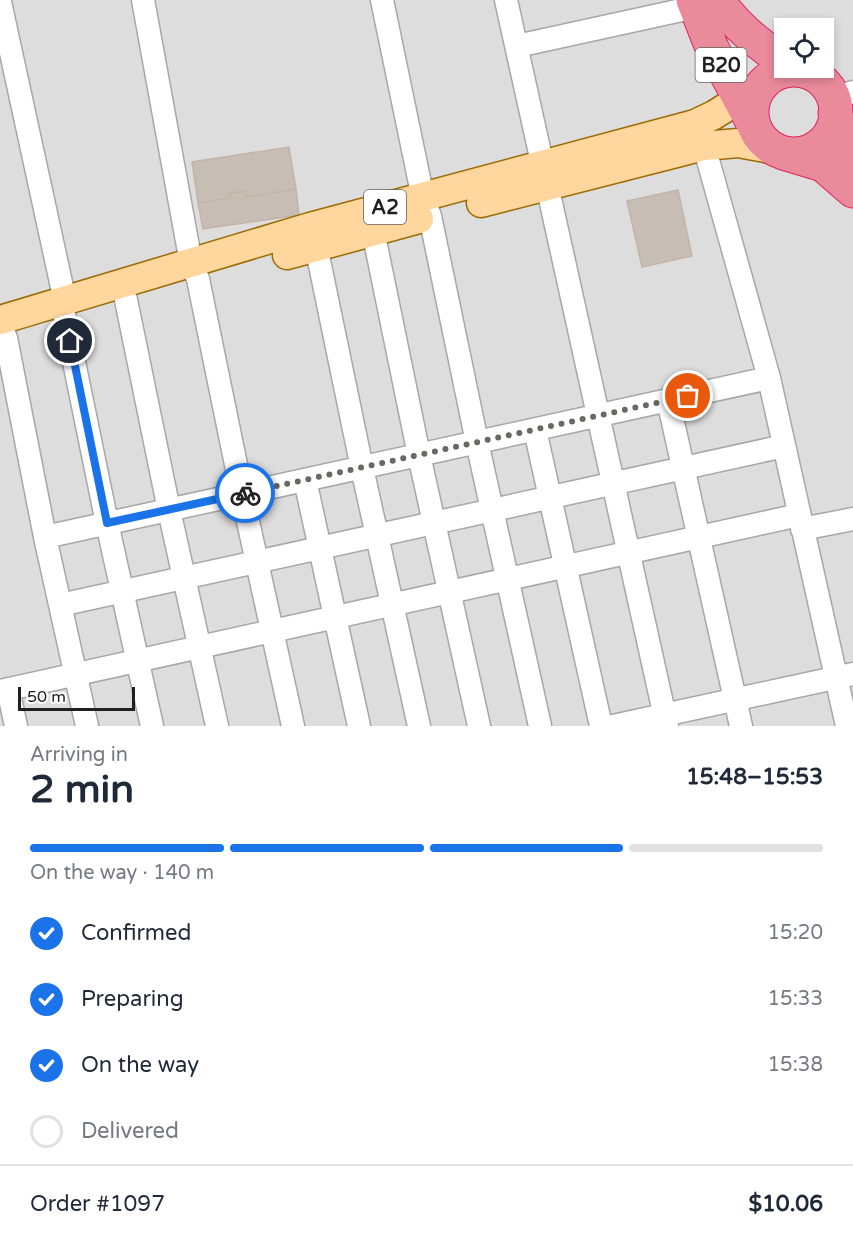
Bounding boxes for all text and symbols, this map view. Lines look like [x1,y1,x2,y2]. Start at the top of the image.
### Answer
map controls [774,18,834,78]
button: locate [774,18,834,78]
road number: B20 [696,48,746,82]
road number: A2 [364,190,406,224]
pin [44,315,95,366]
icon: home [53,324,86,357]
pin [662,370,713,421]
icon: bag [671,379,704,412]
courier [215,463,275,523]
icon: bike [229,477,262,510]
scale bar [18,684,135,712]
text: 50 m [27,687,66,707]
text: Arriving in [30,743,128,767]
text: 15:48–15:53 [686,764,823,790]
text: 2 min [30,766,134,813]
text: On the way · 140 m [30,861,214,885]
icon: check [30,917,63,950]
text: Confirmed [81,920,191,946]
text: 15:20 [768,921,823,945]
icon: check [30,983,63,1016]
text: Preparing [81,986,184,1012]
text: 15:33 [768,987,823,1011]
icon: check [30,1049,63,1082]
text: On the way [81,1052,199,1078]
text: 15:38 [768,1053,823,1077]
text: Delivered [81,1118,179,1144]
text: Order #1097 [30,1191,165,1217]
text: $10.06 [748,1191,823,1217]

